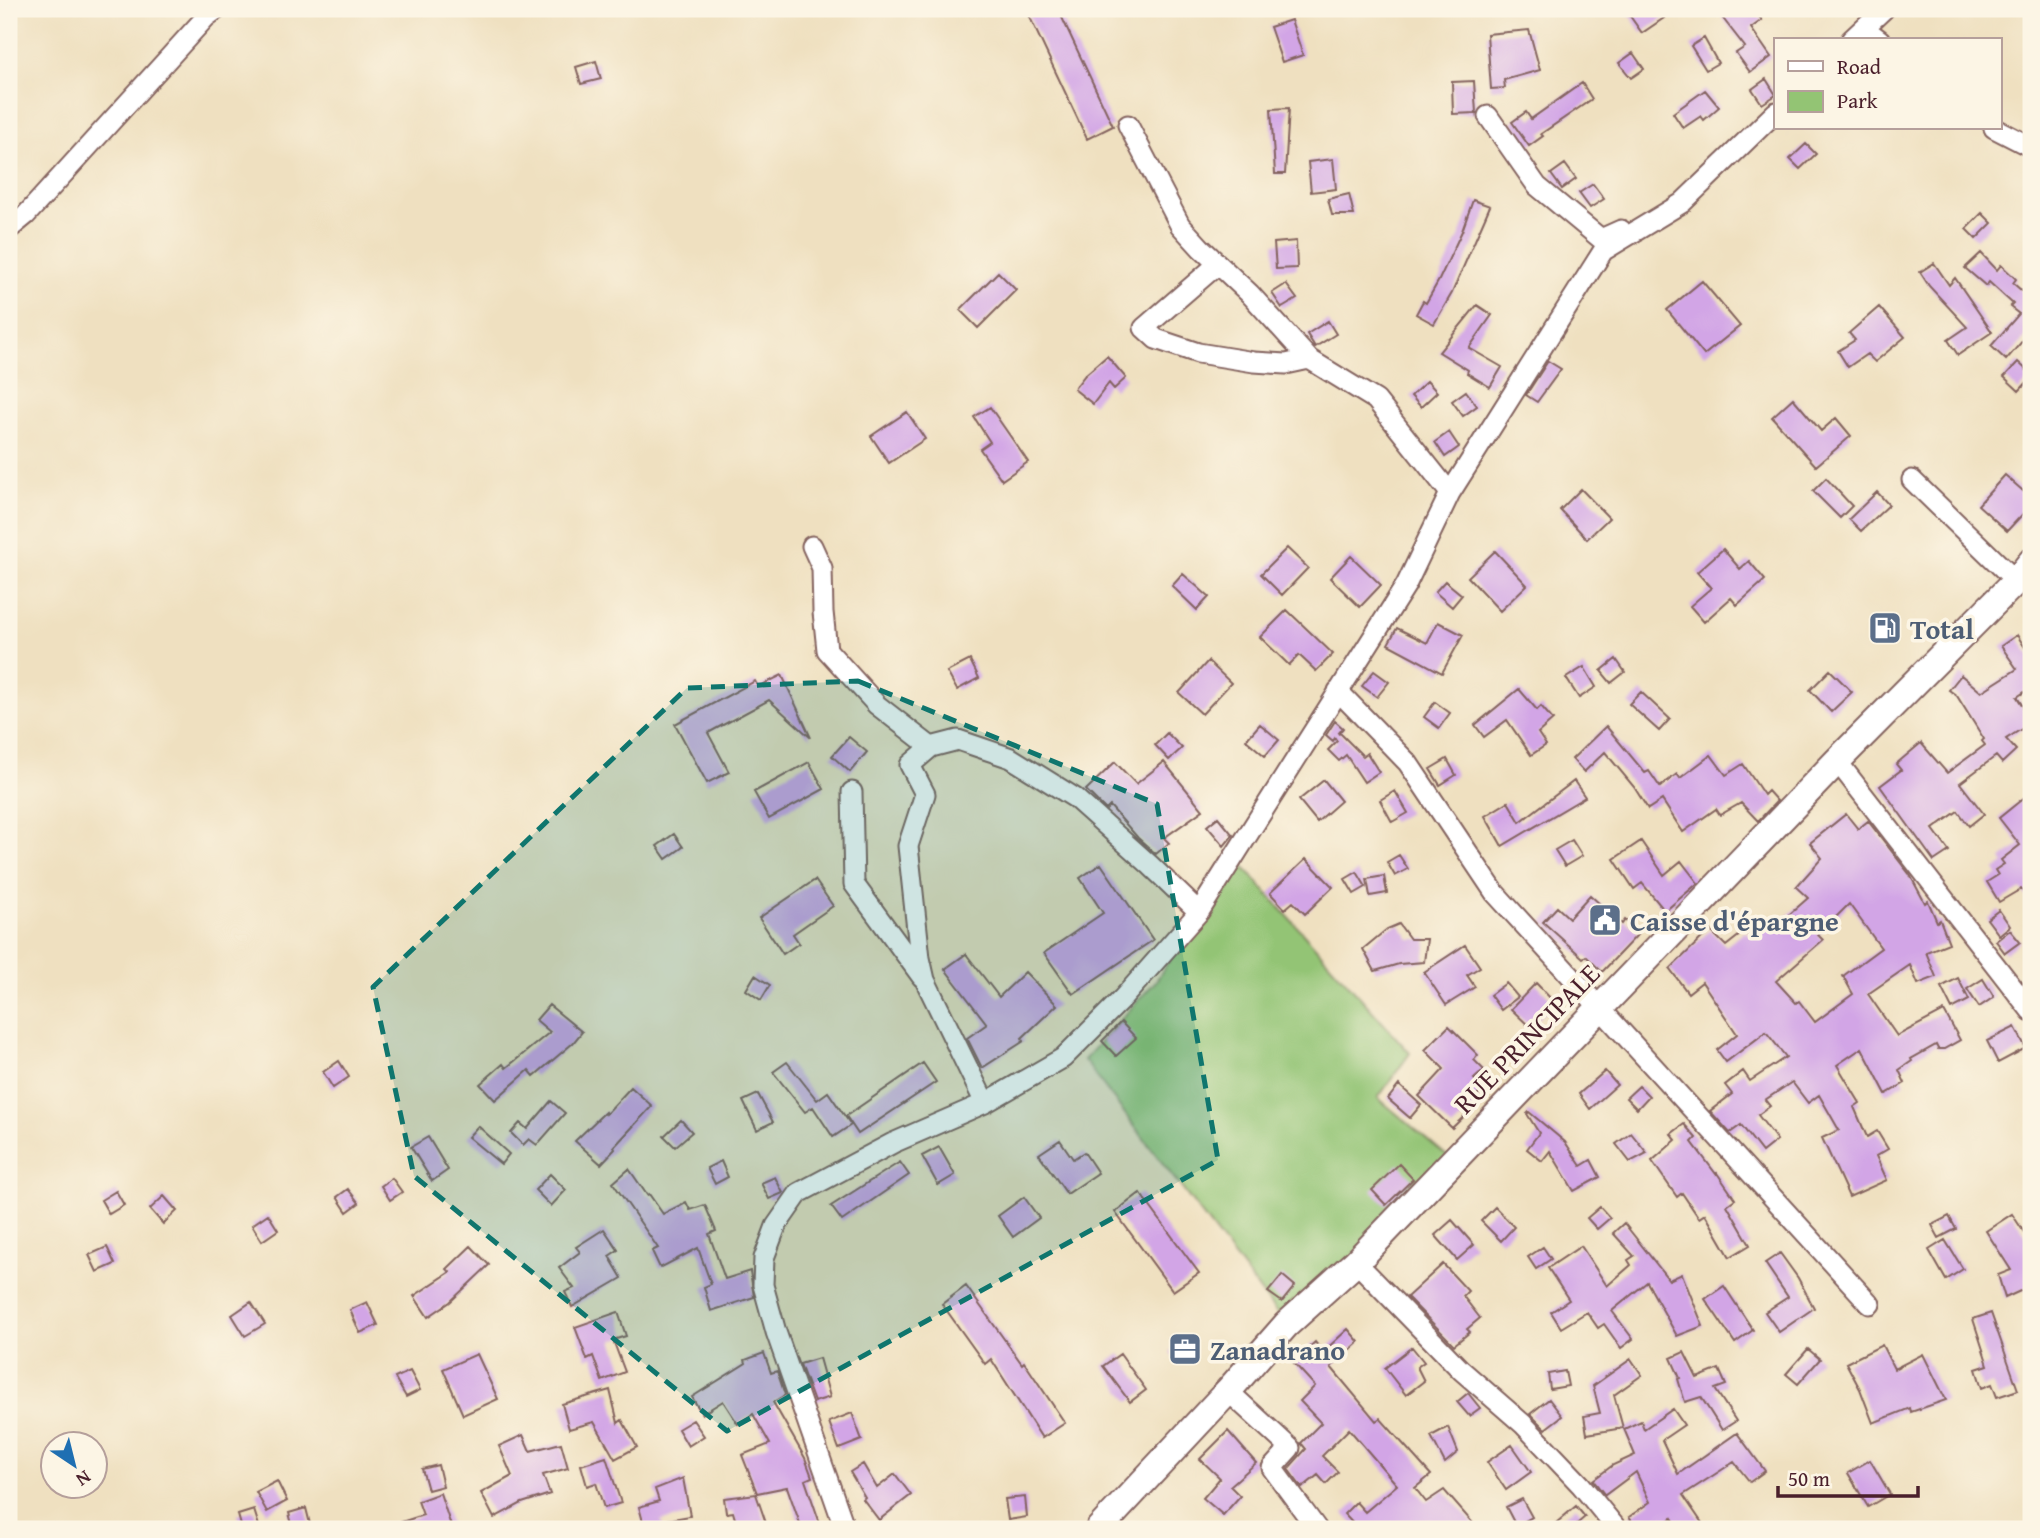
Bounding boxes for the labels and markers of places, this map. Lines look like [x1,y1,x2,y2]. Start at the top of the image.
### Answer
place label: Total [1910,608,1974,649]
fuel station icon: Total [1866,609,1904,647]
place label: Caisse d'épargne [1630,900,1839,941]
public building icon: Caisse d'épargne [1586,901,1624,939]
place label: Zanadrano [1210,1329,1345,1370]
office icon: Zanadrano [1166,1330,1204,1368]

